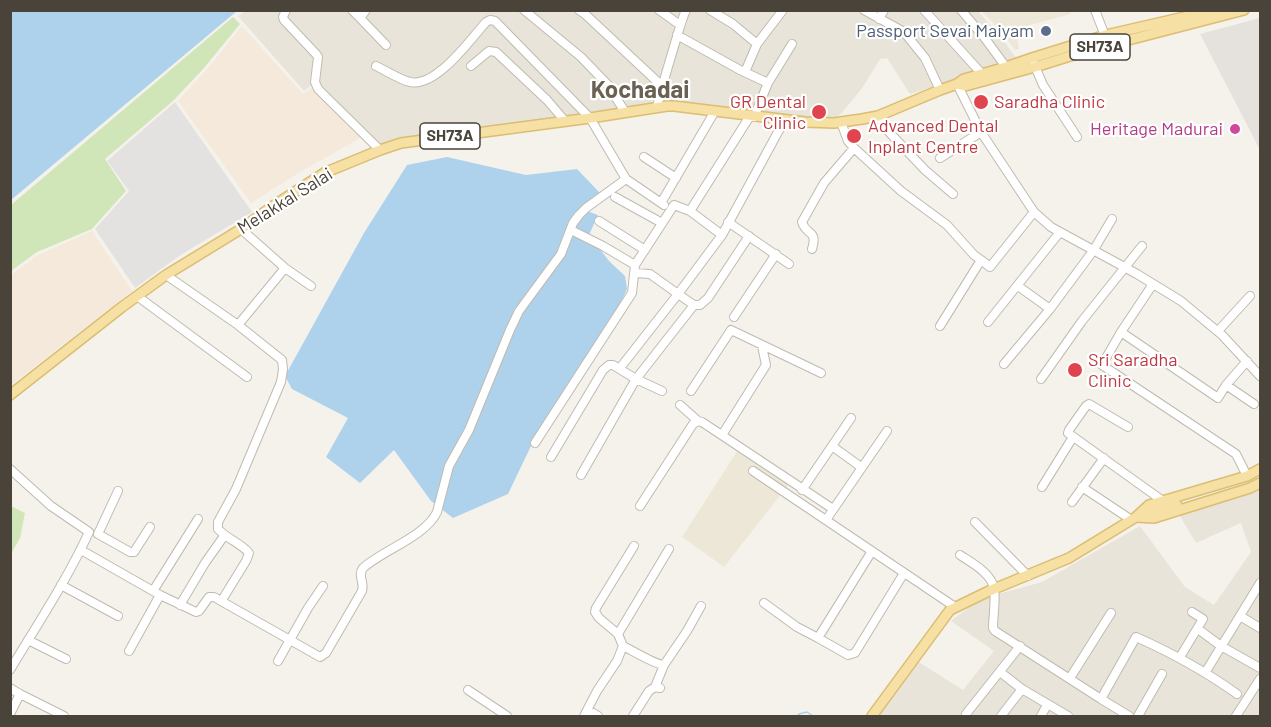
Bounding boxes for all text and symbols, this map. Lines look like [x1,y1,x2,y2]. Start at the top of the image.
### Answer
place label: Passport Sevai Maiyam [856,20,1034,42]
marker: Passport Sevai Maiyam [1039,24,1053,38]
road number: SH73A [1070,34,1130,60]
district label: Kochadai [591,76,689,104]
place label: GR Dental Clinic [730,91,806,134]
place label: Saradha Clinic [994,91,1105,113]
marker: Saradha Clinic [972,93,990,111]
marker: GR Dental Clinic [810,103,828,121]
place label: Advanced Dental Inplant Centre [868,115,998,158]
place label: Heritage Madurai [1090,118,1223,140]
marker: Heritage Madurai [1228,122,1242,136]
road number: SH73A [420,123,480,149]
marker: Advanced Dental Inplant Centre [845,127,863,145]
street label: Melakkal Salai [233,163,337,239]
place label: Sri Saradha Clinic [1088,349,1177,392]
marker: Sri Saradha Clinic [1066,361,1084,379]

